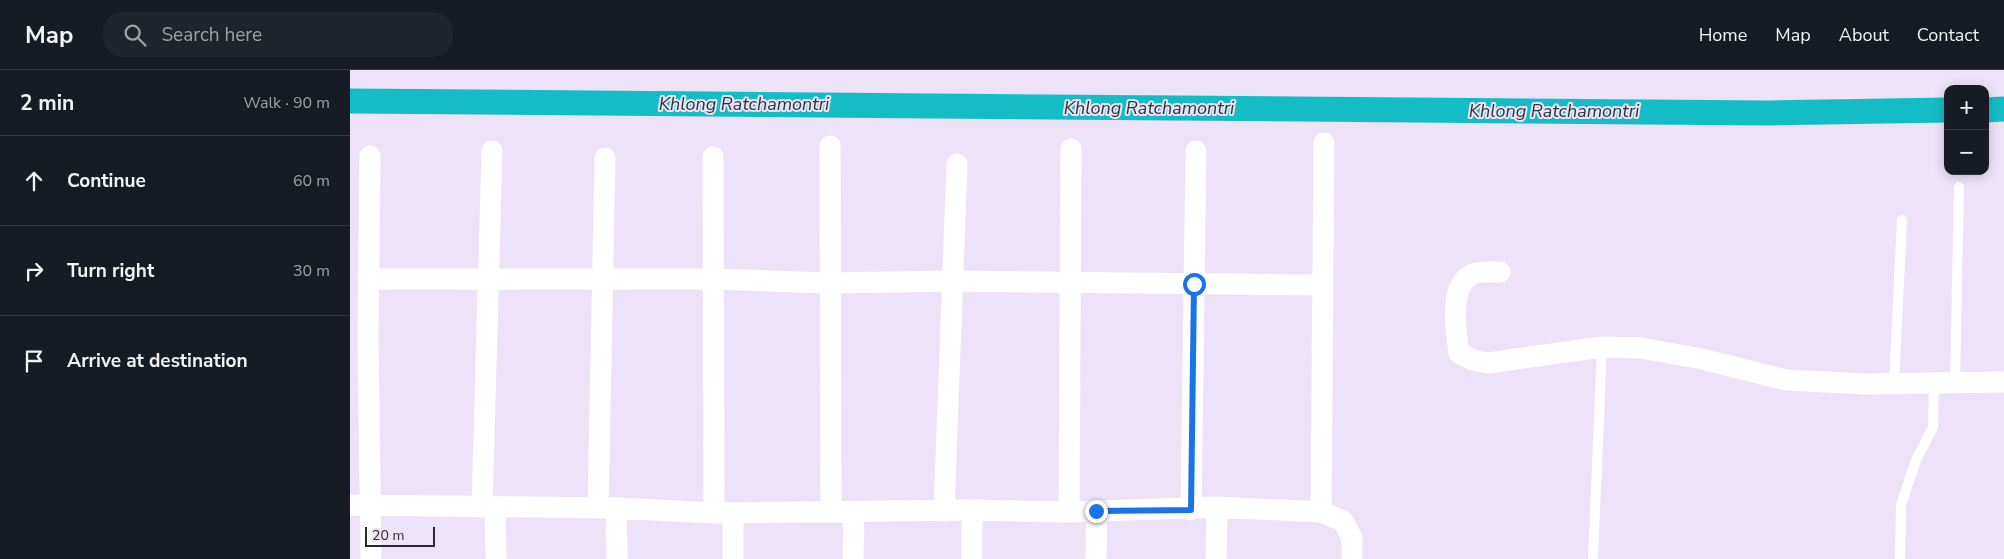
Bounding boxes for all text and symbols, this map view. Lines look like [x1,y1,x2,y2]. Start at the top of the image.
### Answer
search box [103,12,453,57]
text: Map [25,19,73,51]
icon: search [121,21,149,49]
text: Search here [161,22,262,48]
text: Home [1699,23,1747,47]
text: Map [1775,23,1811,47]
text: About [1839,23,1889,47]
text: Contact [1917,23,1979,47]
map controls [1944,85,1989,175]
button: + [1944,85,1989,130]
text: 2 min [20,89,74,117]
text: Walk · 90 m [243,92,330,114]
water label: Khlong Ratchamontri [659,92,830,116]
water label: Khlong Ratchamontri [1064,96,1235,120]
water label: Khlong Ratchamontri [1469,99,1640,123]
button: − [1944,130,1989,175]
icon: ahead [20,167,48,195]
text: Continue [67,168,146,194]
text: 60 m [293,170,330,192]
icon: right [20,257,48,285]
text: Turn right [67,258,154,284]
text: 30 m [293,260,330,282]
route start [1183,273,1206,296]
icon: arrive [20,347,48,375]
text: Arrive at destination [67,348,248,374]
route end [1085,500,1108,523]
scale bar [365,524,435,547]
text: 20 m [372,526,404,545]

